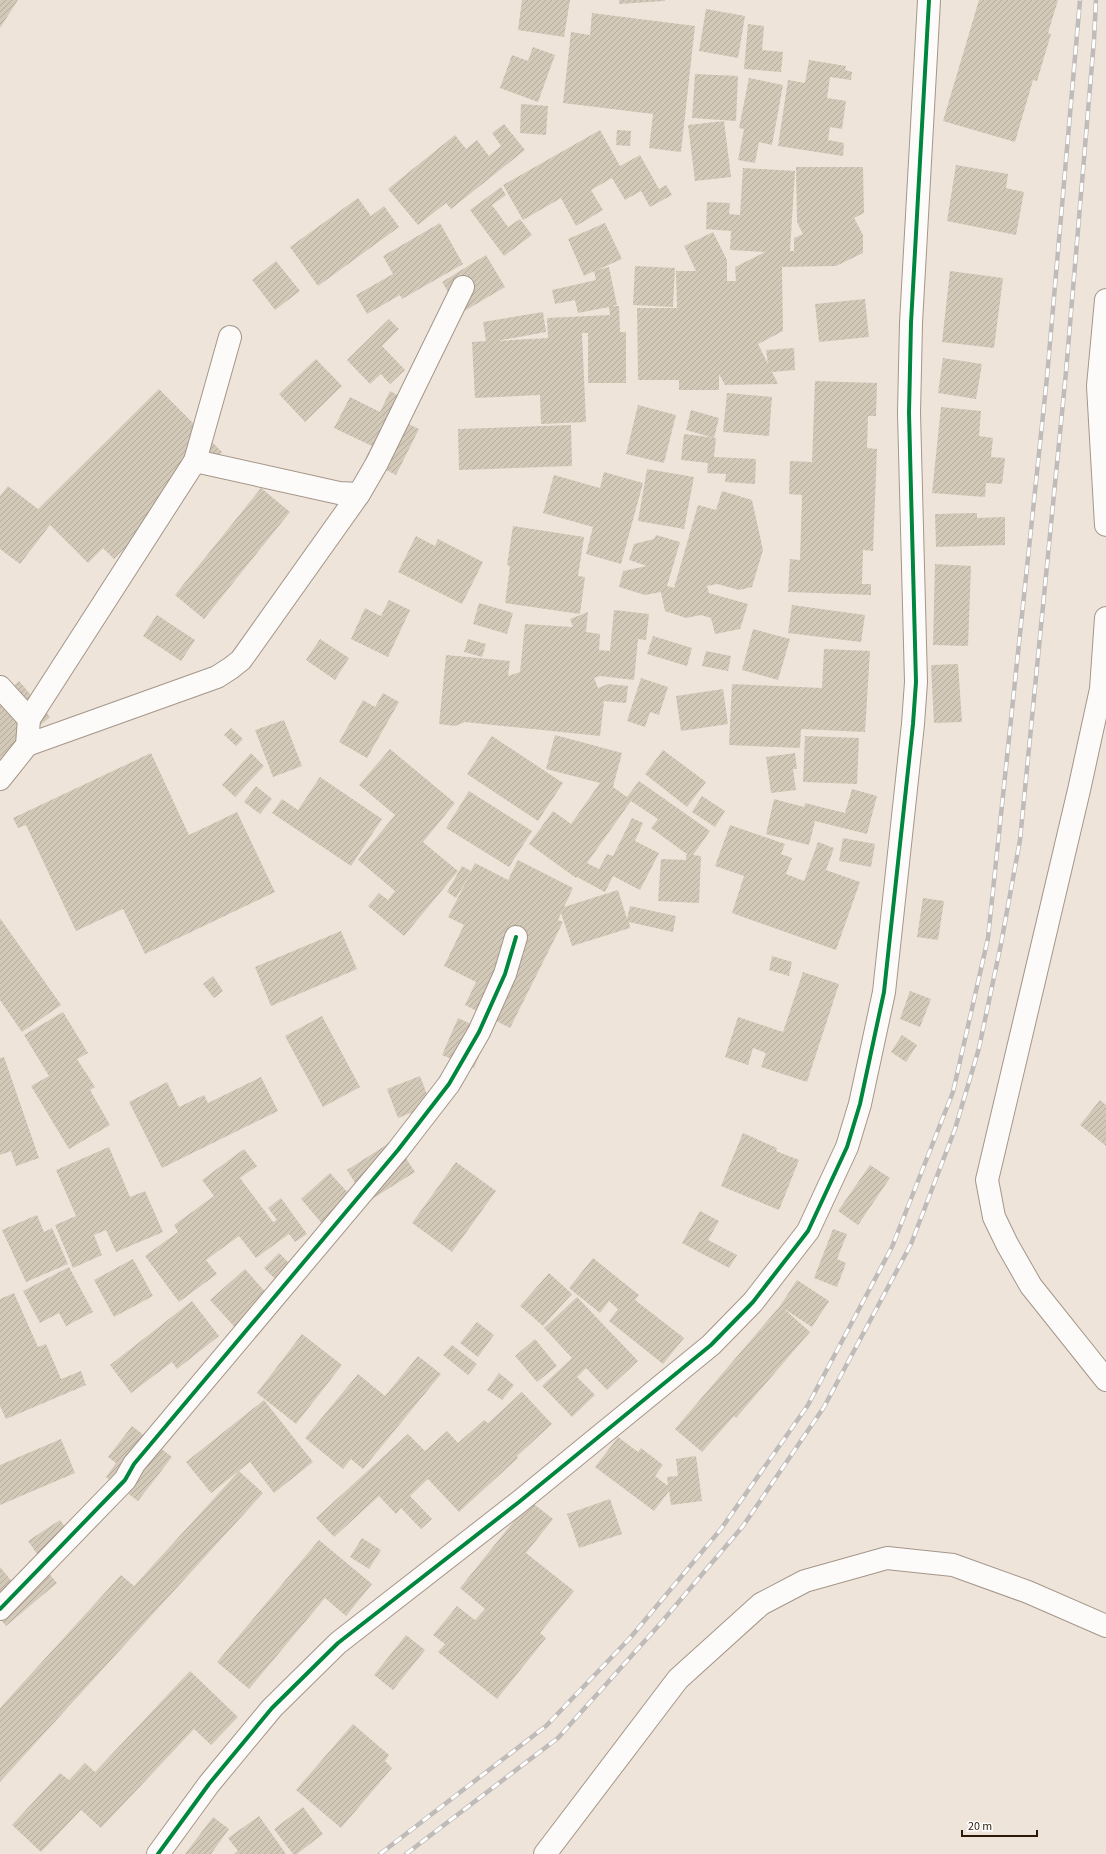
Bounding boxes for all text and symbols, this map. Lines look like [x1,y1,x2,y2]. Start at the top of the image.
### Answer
scale bar [962,1812,1037,1838]
text: 20 m [968,1818,992,1835]

